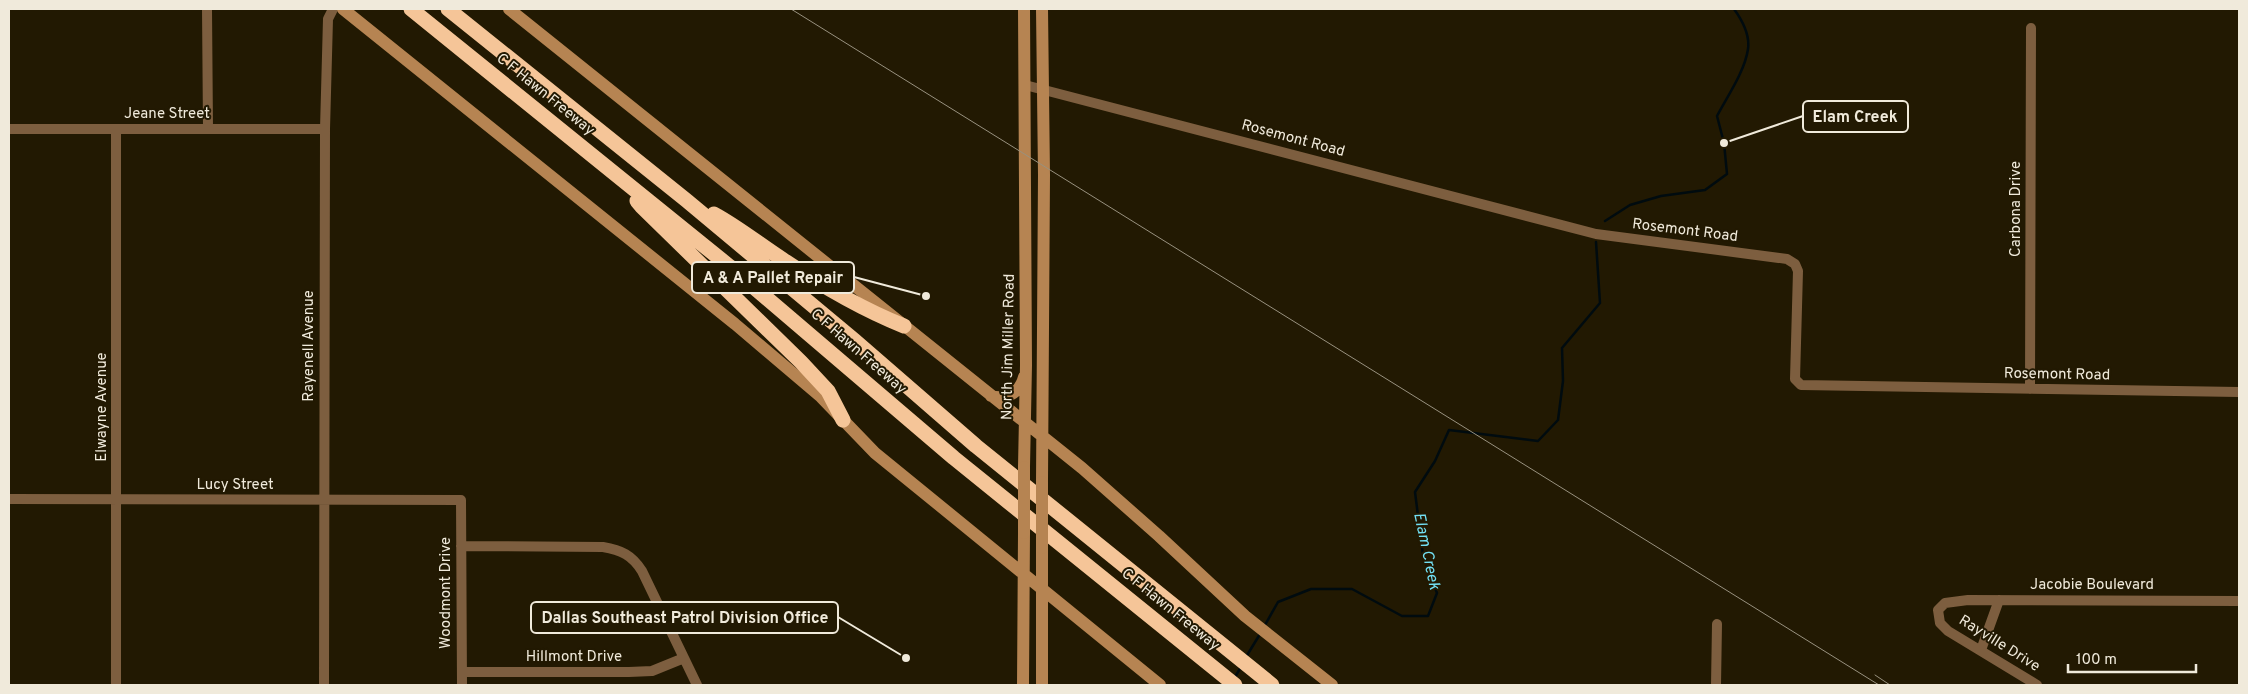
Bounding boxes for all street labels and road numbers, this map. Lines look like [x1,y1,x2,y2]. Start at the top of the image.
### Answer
street label: C F Hawn Freeway [492,50,598,141]
street label: Jeane Street [124,105,210,124]
street label: Rosemont Road [1239,116,1347,162]
street label: Carbona Drive [2007,161,2026,257]
street label: Rosemont Road [1631,215,1739,247]
street label: North Jim Miller Road [998,274,1020,420]
street label: Rayenell Avenue [300,290,319,402]
street label: C F Hawn Freeway [806,305,910,399]
street label: Elwayne Avenue [93,352,112,462]
street label: Rosemont Road [2004,365,2110,385]
street label: Lucy Street [196,476,274,495]
street label: Woodmont Drive [437,537,456,649]
street label: C F Hawn Freeway [1117,565,1223,656]
street label: Jacobie Boulevard [2030,576,2154,595]
street label: Rayville Drive [1955,611,2043,677]
street label: Hillmont Drive [526,648,622,667]

